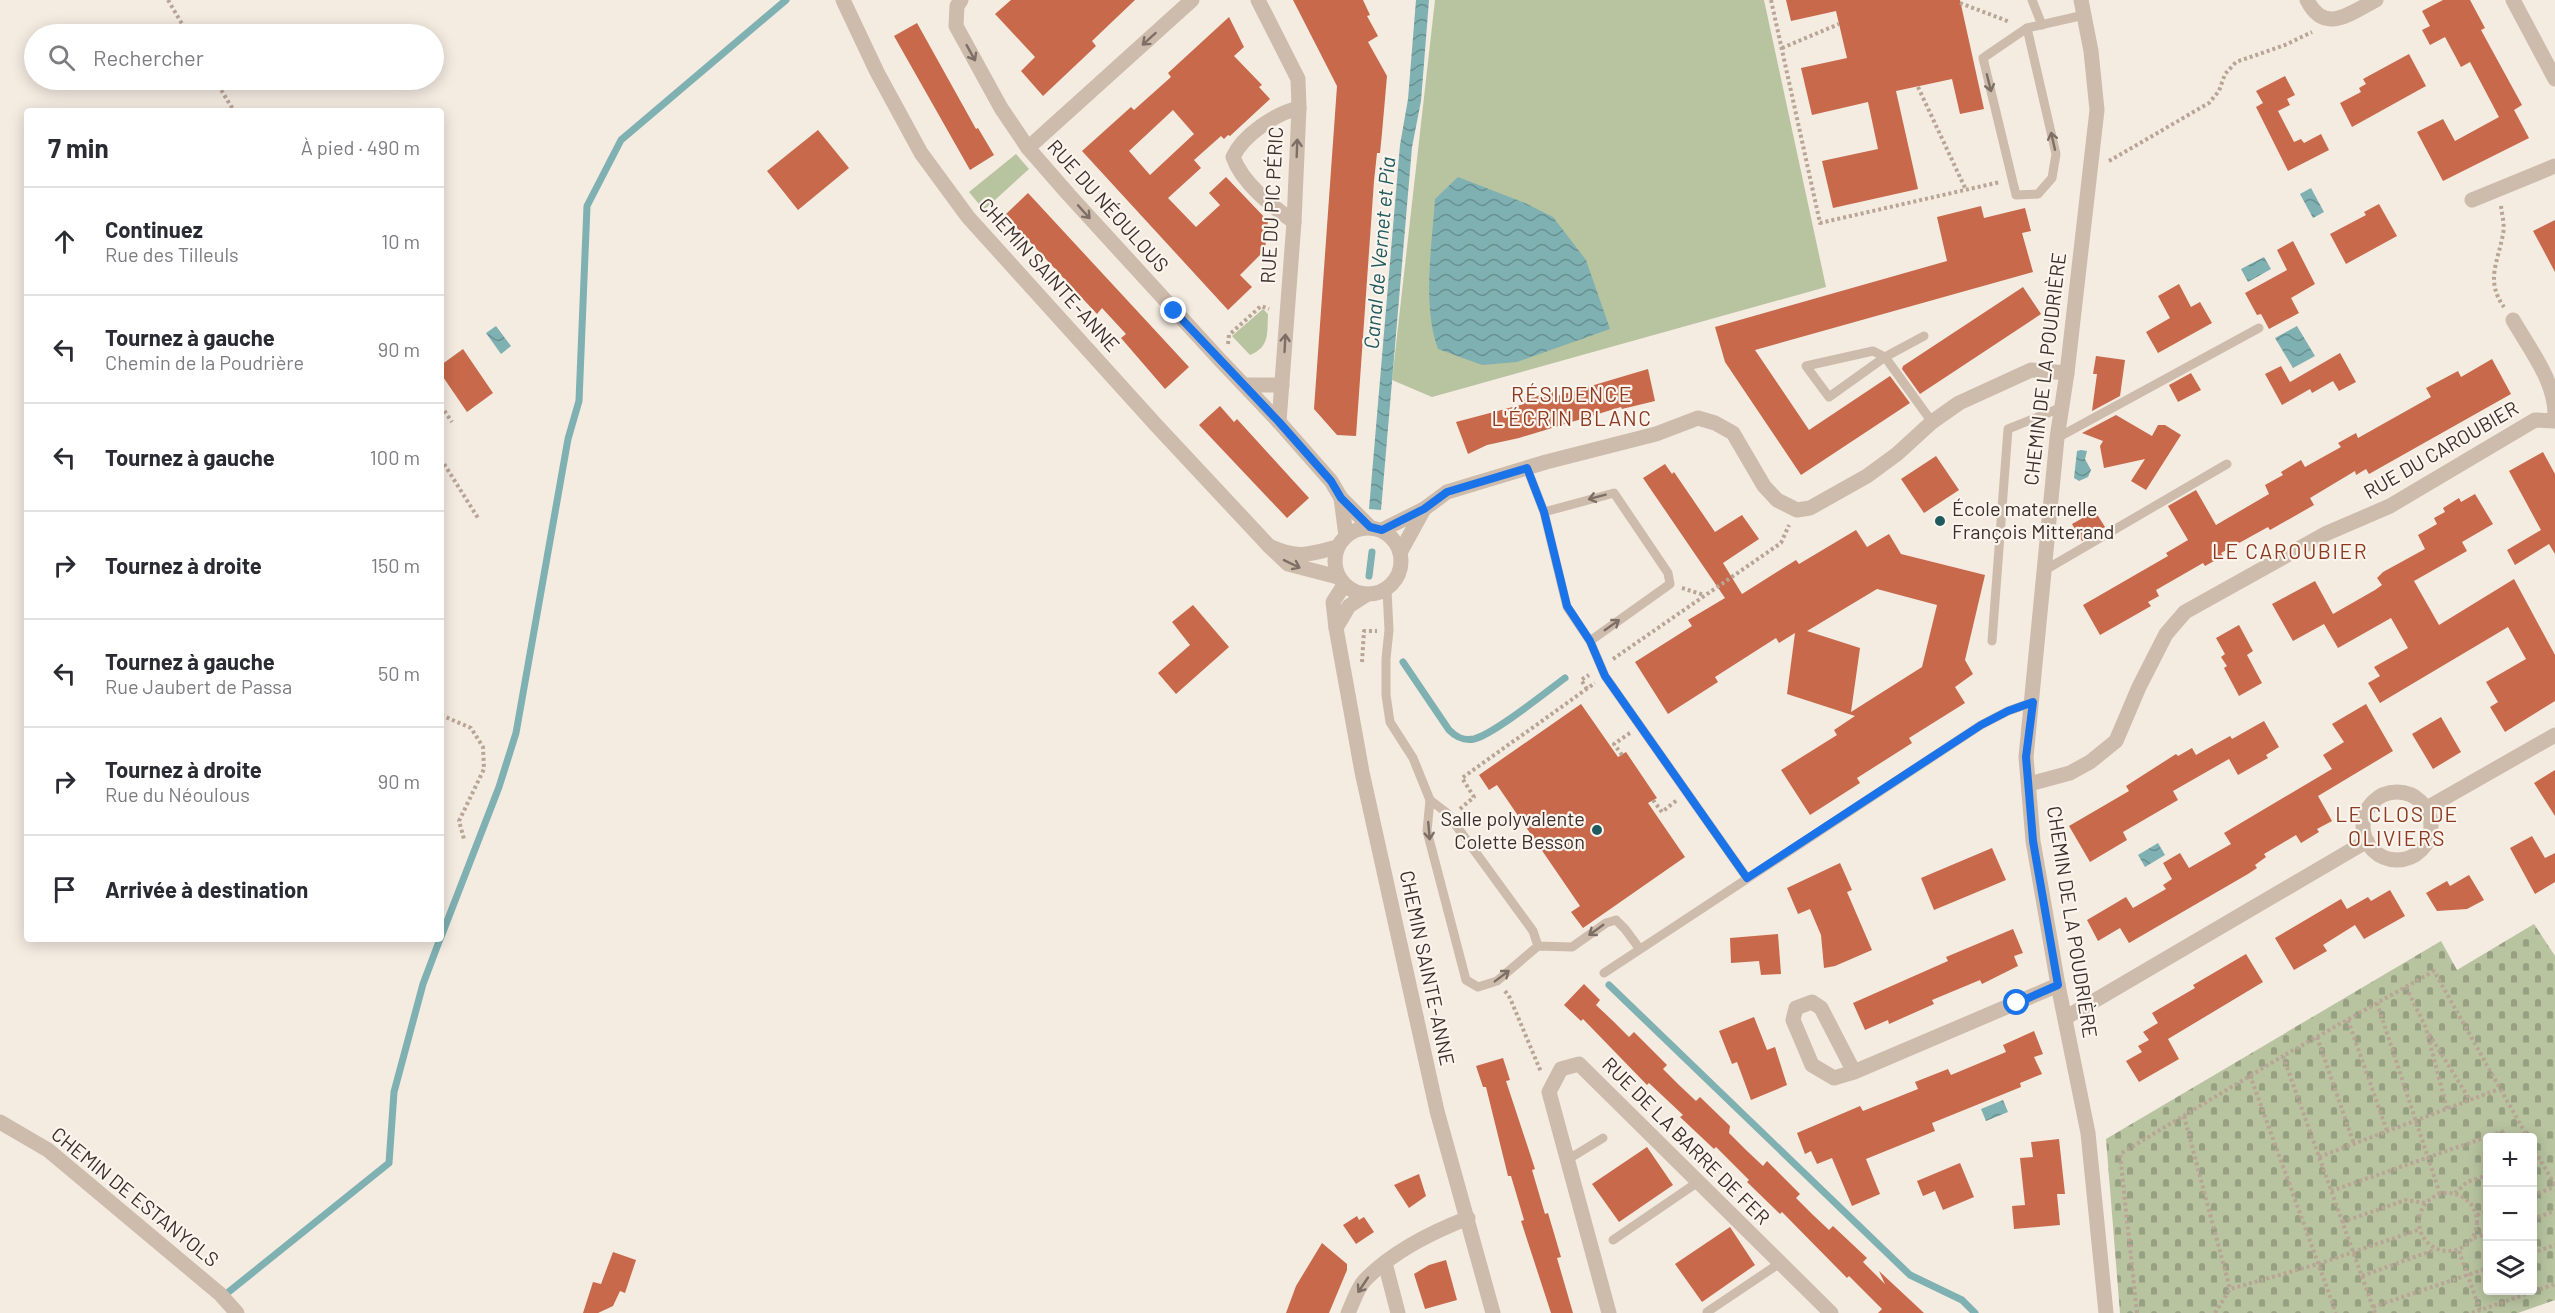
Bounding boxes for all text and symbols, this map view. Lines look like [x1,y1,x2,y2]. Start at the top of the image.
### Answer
search box [24,24,444,90]
one-way arrow [1142,32,1157,46]
icon: search [45,41,78,74]
text: Rechercher [93,44,204,70]
one-way arrow [966,44,977,62]
one-way arrow [1984,74,1996,93]
street label: RUE DU PIC PÉRIC [1255,126,1287,284]
text: 7 min [48,132,109,163]
one-way arrow [2047,132,2058,152]
street label: RUE DU NÉOULOUS [1043,134,1174,276]
text: À pied · 490 m [301,135,420,159]
one-way arrow [1292,139,1303,158]
water label: Canal de Vernet et Pia [1358,156,1399,350]
street label: CHEMIN SAINTE-ANNE [974,192,1125,356]
one-way arrow [1077,204,1091,219]
text: Continuez [105,216,203,242]
icon: ahead [48,225,81,258]
text: 10 m [381,229,420,253]
text: Rue des Tilleuls [105,242,239,266]
street label: CHEMIN DE LA POUDRIÈRE [2018,251,2070,487]
route end [1160,297,1186,323]
text: Tournez à gauche [105,324,275,350]
icon: left [48,333,81,366]
one-way arrow [1279,333,1290,353]
text: 90 m [378,337,420,361]
text: Chemin de la Poudrière [105,350,304,374]
district label: RÉSIDENCE L'ÉCRIN BLANC [1491,381,1653,430]
street label: RUE DU CAROUBIER [2359,395,2522,503]
icon: left [48,441,81,474]
text: Tournez à gauche [105,444,275,470]
text: 100 m [370,445,420,469]
one-way arrow [1587,492,1606,503]
place label: École maternelle François Mitterand [1952,496,2115,543]
marker: École maternelle François Mitterand [1933,514,1947,528]
district label: LE CAROUBIER [2212,538,2368,563]
icon: right [48,549,81,582]
text: Tournez à droite [105,552,262,578]
text: 150 m [371,553,420,577]
one-way arrow [1283,558,1301,570]
one-way arrow [1604,619,1620,631]
text: Tournez à gauche [105,648,275,674]
icon: left [48,657,81,690]
text: 50 m [378,661,420,685]
text: Rue Jaubert de Passa [105,674,292,698]
text: Tournez à droite [105,756,262,782]
icon: right [48,765,81,798]
text: 90 m [378,769,420,793]
text: Rue du Néoulous [105,782,250,806]
district label: LE CLOS DE OLIVIERS [2335,801,2459,850]
street label: CHEMIN DE LA POUDRIÈRE [2043,804,2103,1040]
place label: Salle polyvalente Colette Besson [1440,806,1585,853]
one-way arrow [1423,821,1434,841]
marker: Salle polyvalente Colette Besson [1590,823,1604,837]
street label: CHEMIN SAINTE-ANNE [1396,868,1460,1068]
icon: arrive [48,873,81,906]
text: Arrivée à destination [105,876,308,902]
one-way arrow [1589,924,1605,936]
one-way arrow [1494,970,1510,982]
route start [2003,989,2029,1015]
street label: RUE DE LA BARRE DE FER [1598,1052,1775,1229]
street label: CHEMIN DE ESTANYOLS [47,1121,224,1271]
map controls [2483,1133,2537,1295]
button: + [2483,1133,2537,1187]
button: − [2483,1187,2537,1241]
button: layers [2483,1241,2537,1295]
one-way arrow [1357,1277,1369,1293]

